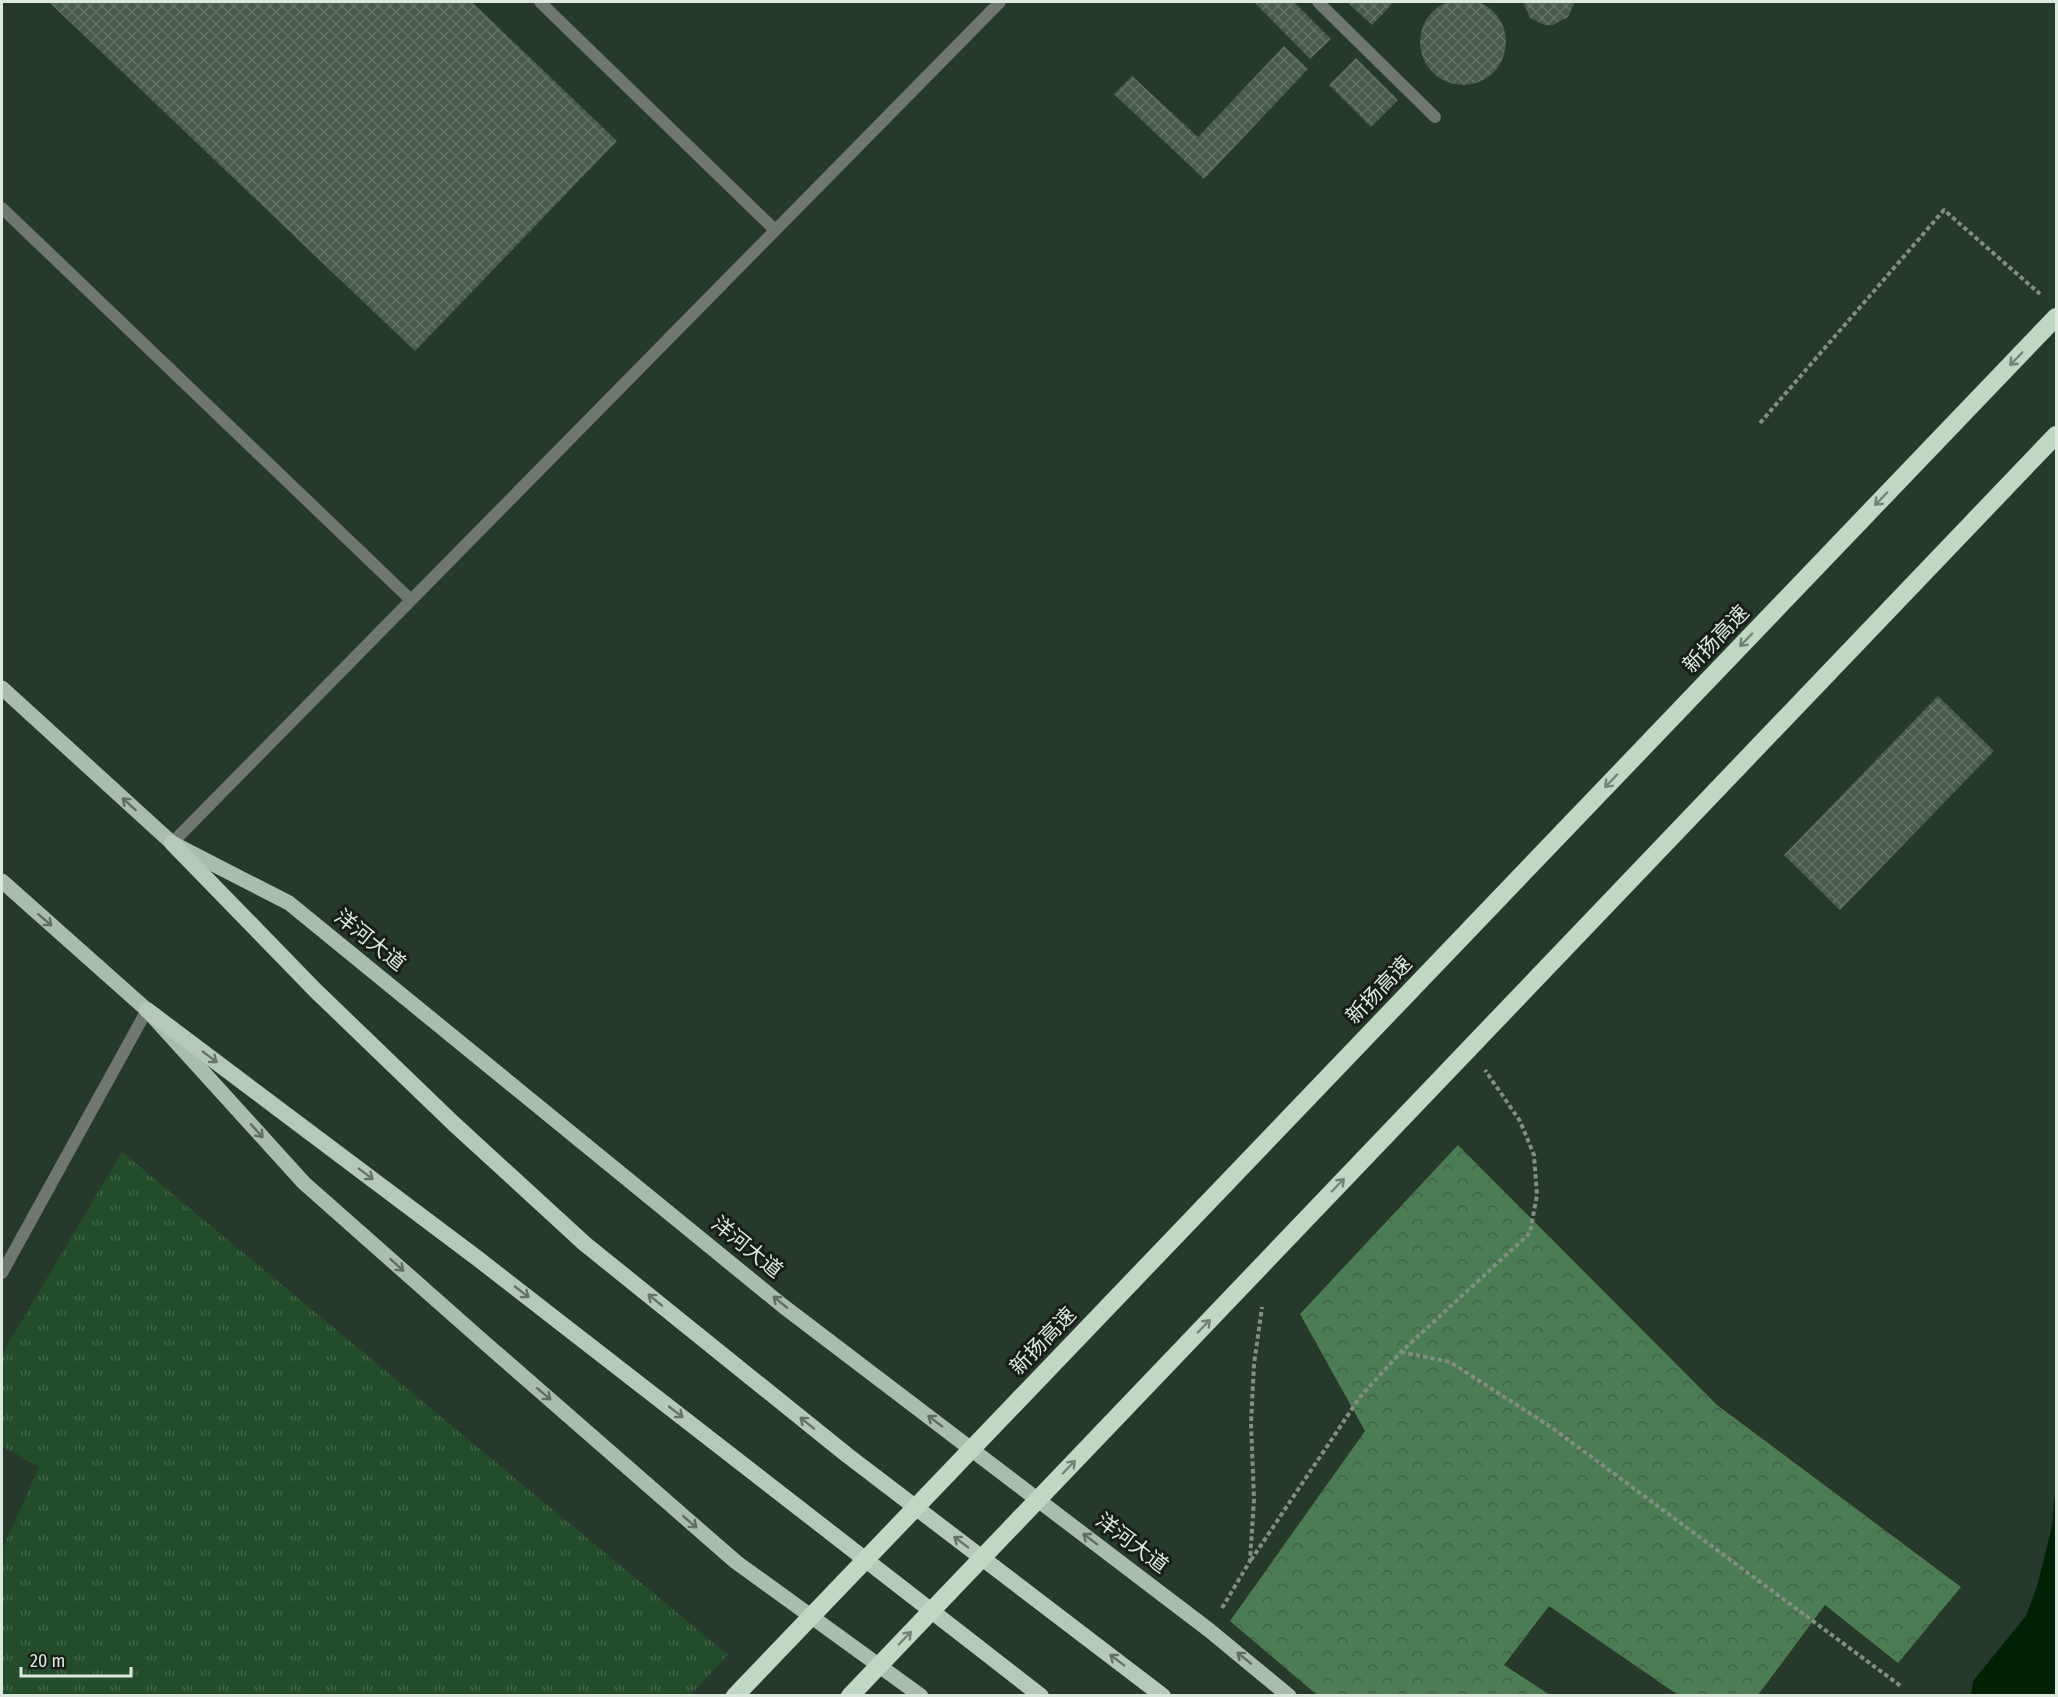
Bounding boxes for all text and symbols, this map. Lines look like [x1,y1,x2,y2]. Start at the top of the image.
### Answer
one-way arrow [2009,351,2023,366]
one-way arrow [1874,492,1888,507]
street label: 新扬高速 [1677,600,1755,678]
one-way arrow [1739,633,1753,648]
one-way arrow [1604,773,1618,788]
one-way arrow [122,797,137,811]
street label: 洋河大道 [329,903,411,977]
one-way arrow [37,913,52,927]
street label: 新扬高速 [1340,951,1418,1029]
one-way arrow [202,1051,218,1064]
one-way arrow [250,1123,264,1138]
one-way arrow [358,1168,374,1181]
one-way arrow [1331,1178,1346,1193]
street label: 洋河大道 [706,1210,788,1284]
one-way arrow [389,1258,404,1272]
one-way arrow [513,1286,529,1299]
one-way arrow [648,1294,664,1307]
one-way arrow [772,1296,788,1309]
street label: 新扬高速 [1004,1302,1082,1380]
one-way arrow [1196,1319,1210,1334]
one-way arrow [536,1387,551,1401]
one-way arrow [667,1405,683,1418]
one-way arrow [927,1414,943,1427]
one-way arrow [800,1416,815,1430]
one-way arrow [1061,1459,1076,1474]
street label: 洋河大道 [1091,1507,1173,1579]
one-way arrow [682,1515,698,1529]
one-way arrow [1082,1533,1098,1545]
one-way arrow [954,1536,970,1549]
one-way arrow [898,1631,912,1646]
scale bar [21,1640,130,1678]
text: 20 m [30,1650,65,1672]
one-way arrow [1236,1652,1252,1665]
one-way arrow [1109,1654,1125,1666]

